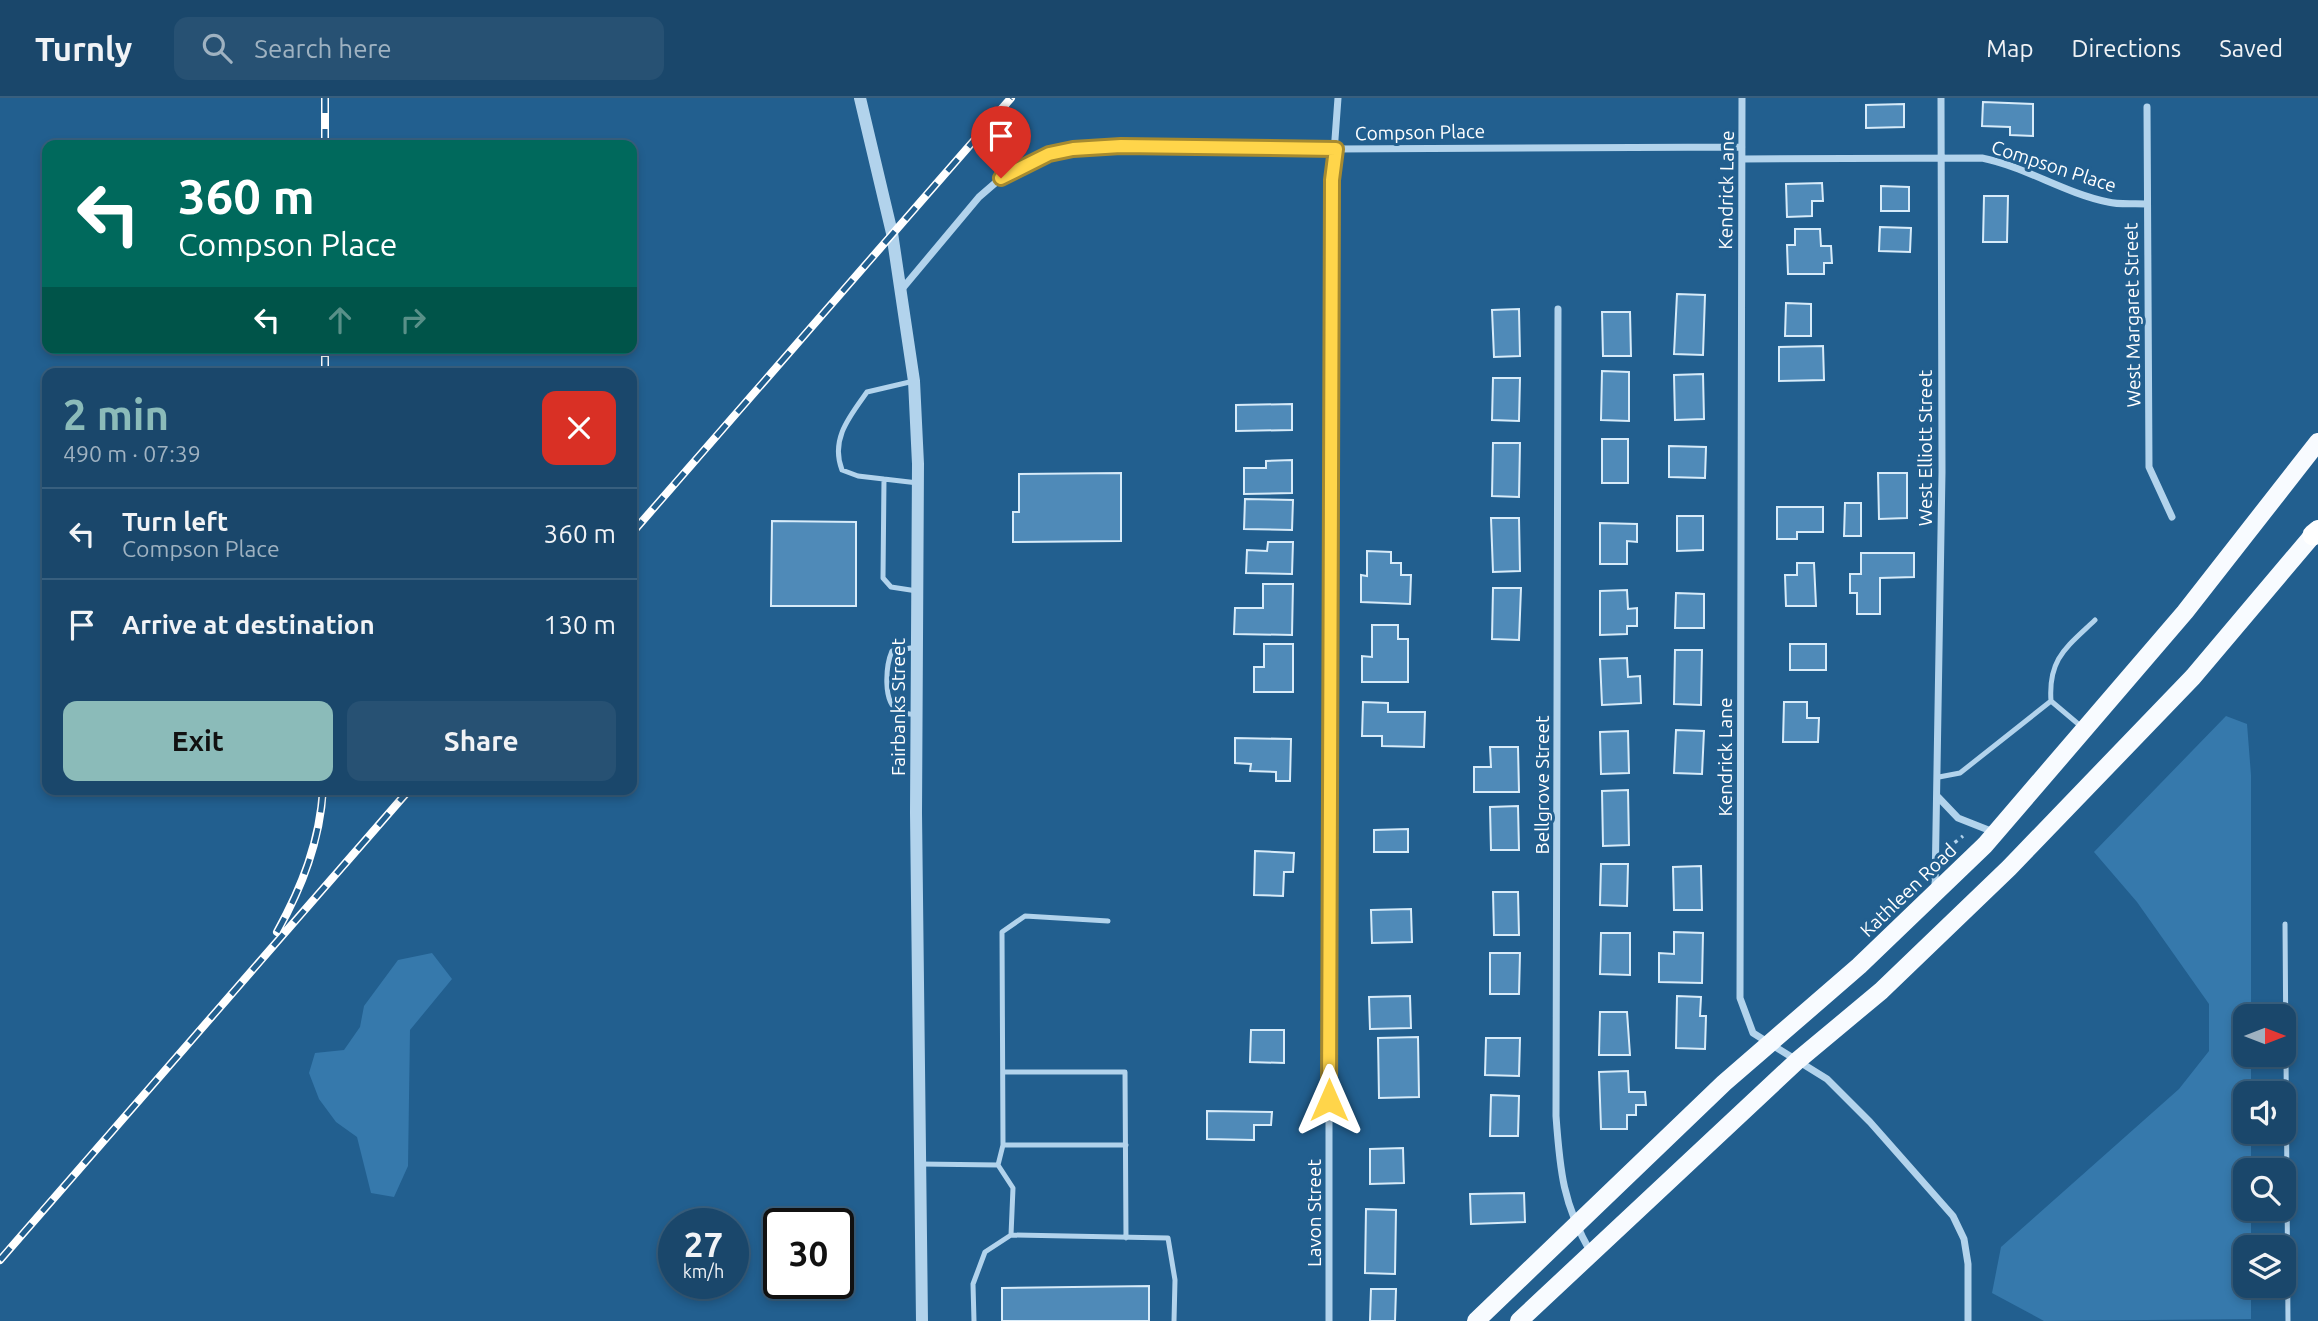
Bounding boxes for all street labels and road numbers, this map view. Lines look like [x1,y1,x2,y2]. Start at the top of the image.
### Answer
street label: Compson Place [1355,120,1485,144]
street label: Kendrick Lane [1714,130,1738,250]
street label: Compson Place [1989,135,2119,197]
street label: West Margaret Street [2119,222,2145,407]
street label: West Elliott Street [1914,369,1936,526]
street label: Fairbanks Street [887,638,909,776]
street label: Kendrick Lane [1714,697,1736,817]
street label: Bellgrove Street [1531,715,1553,854]
street label: Kathleen Road [1856,839,1960,941]
street label: Lavon Street [1303,1158,1325,1267]

